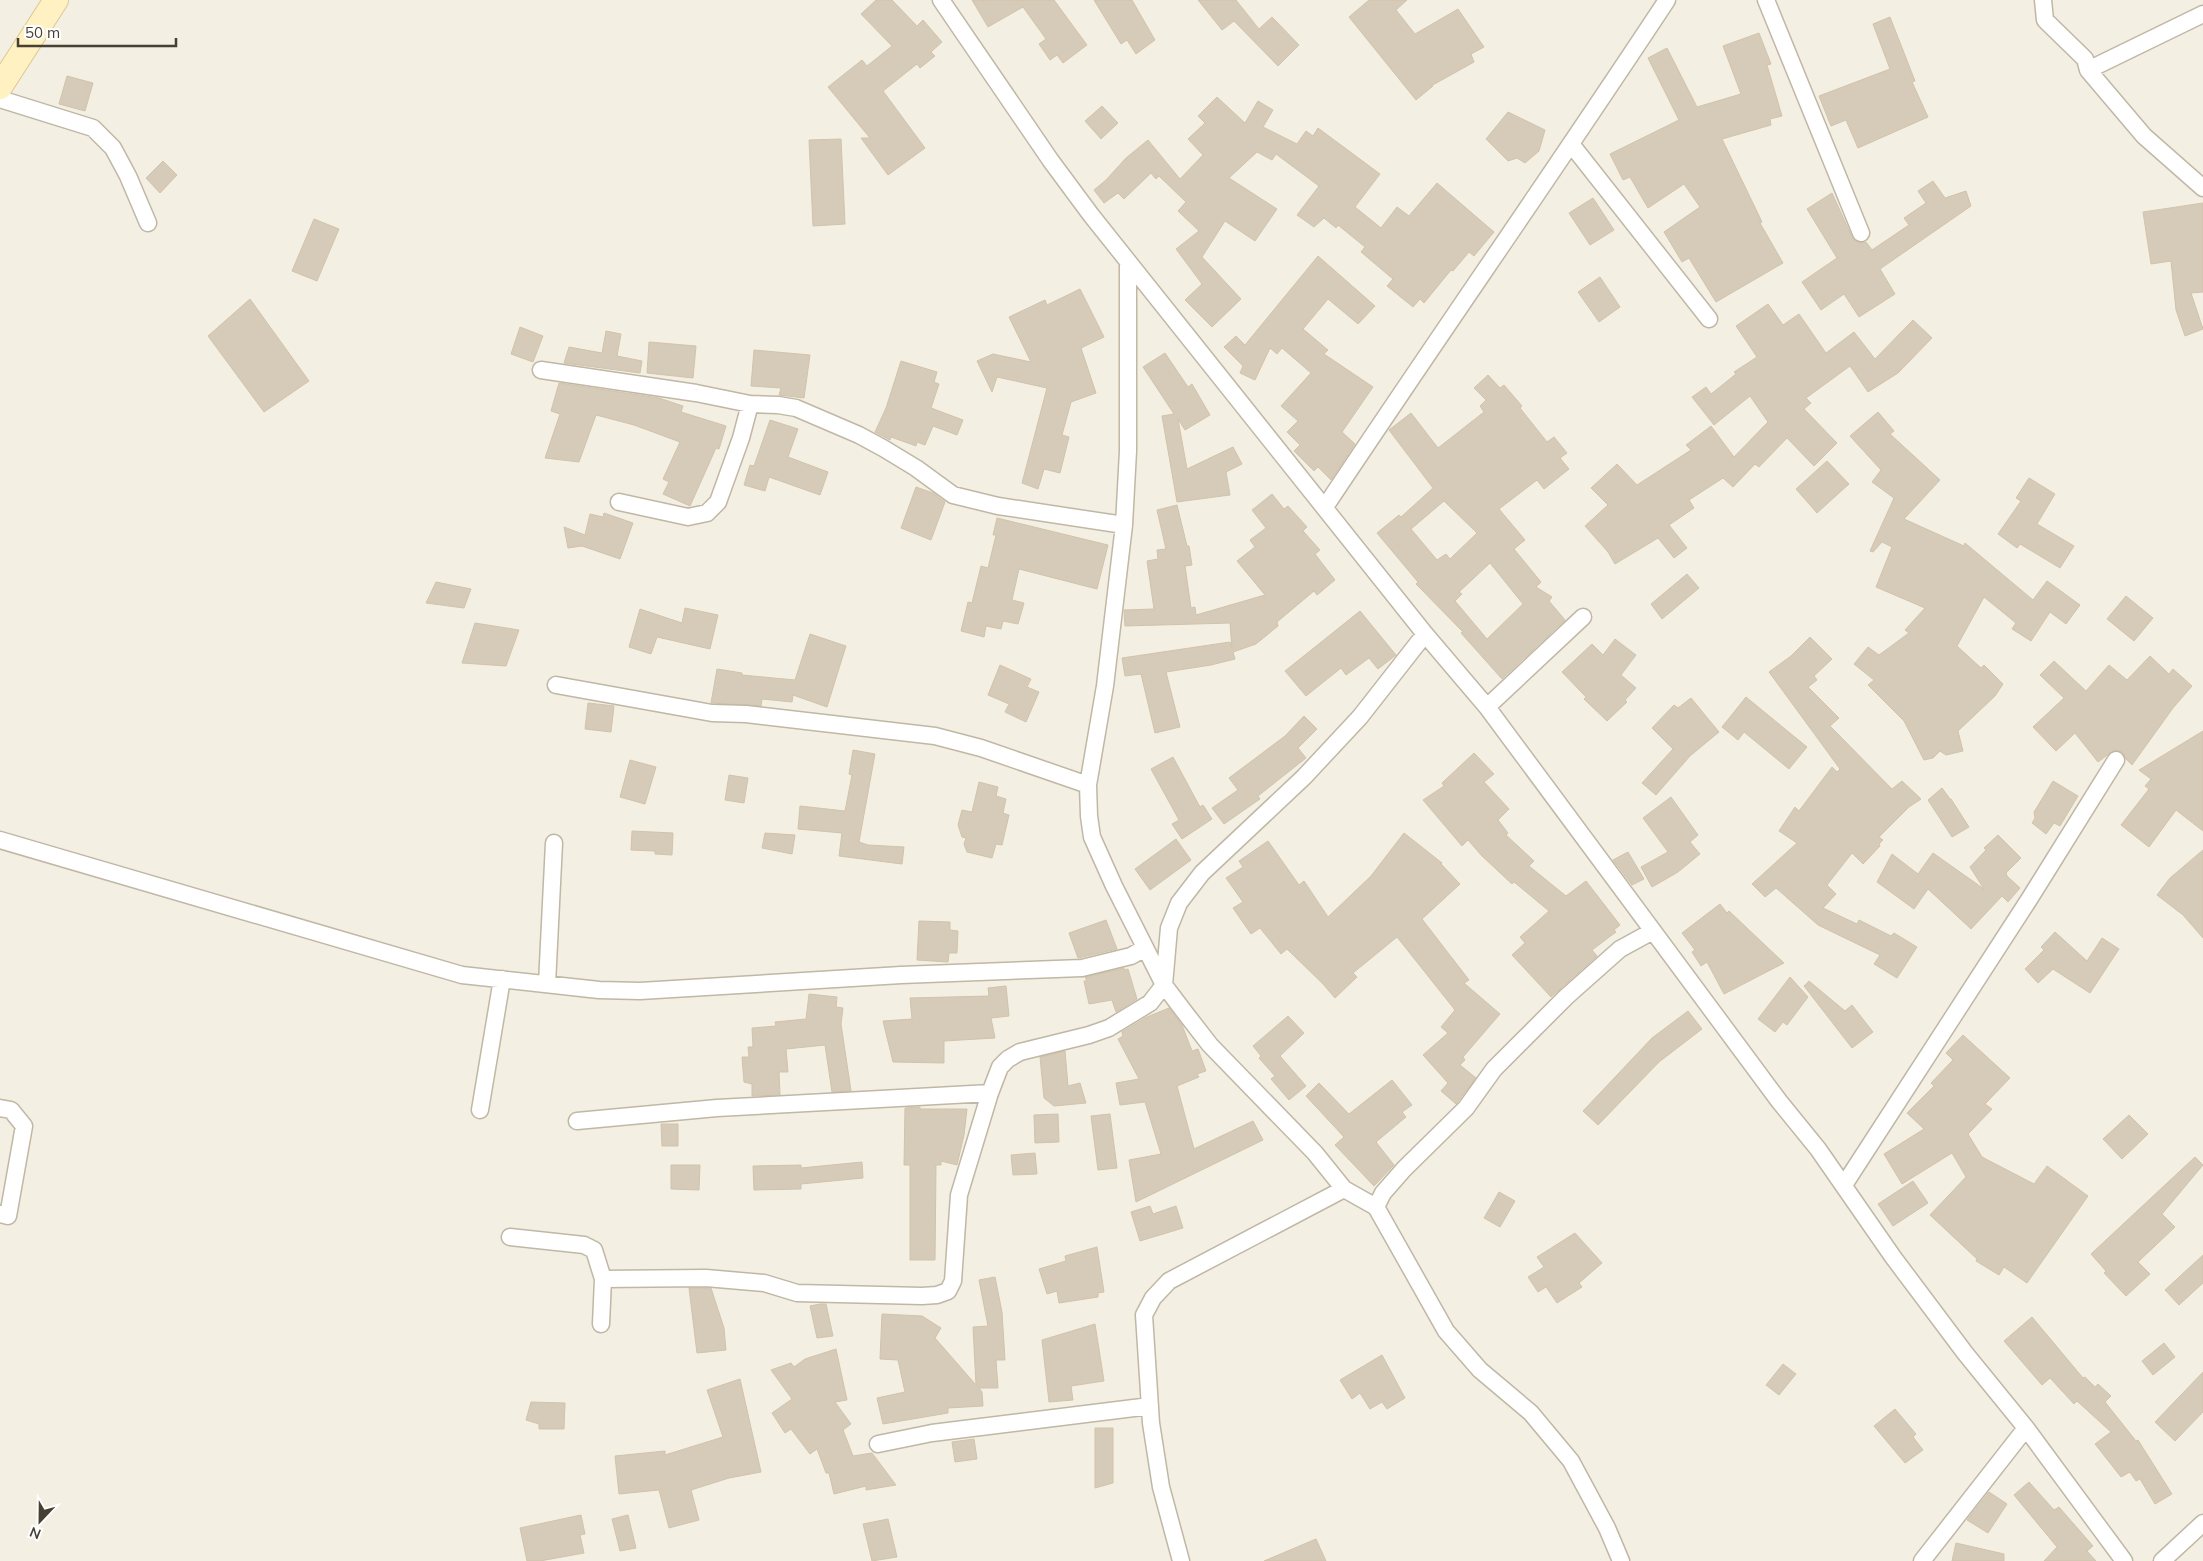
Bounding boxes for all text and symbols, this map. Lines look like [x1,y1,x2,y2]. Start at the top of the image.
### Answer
scale bar [18,15,175,47]
text: 50 m [25,23,60,42]
north arrow [15,1496,65,1546]
text: N [27,1523,43,1543]

